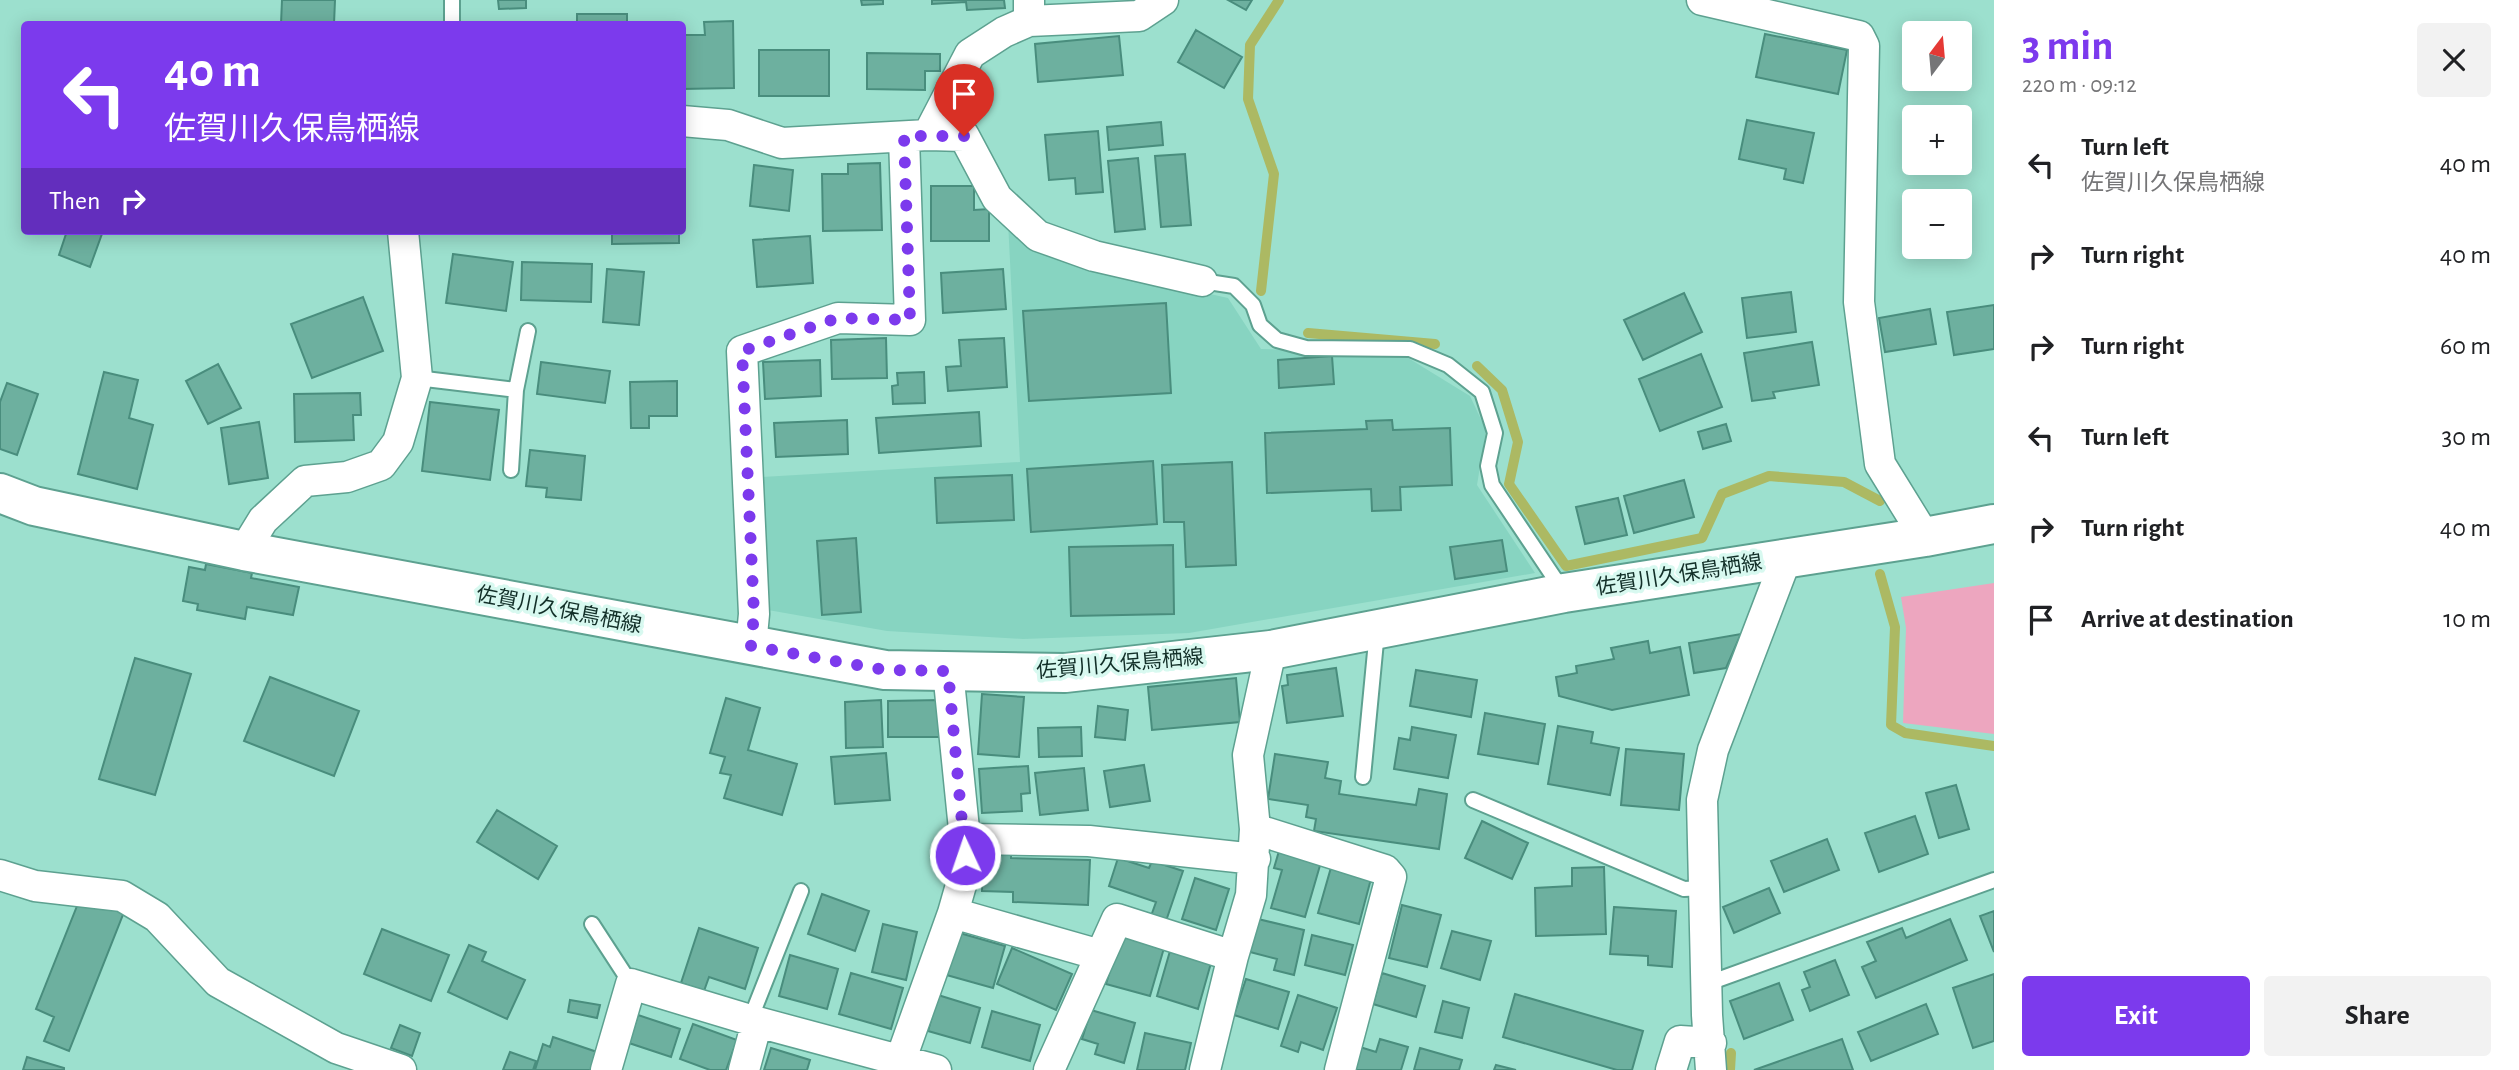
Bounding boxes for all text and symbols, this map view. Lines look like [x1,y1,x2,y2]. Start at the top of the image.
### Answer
north arrow [1902,21,1972,91]
map controls [1902,21,1972,259]
button: close [2417,23,2491,97]
text: 3 min [2022,25,2114,67]
text: 40 m [164,47,261,96]
icon: left [49,49,140,140]
pin [934,64,994,136]
text: 220 m · 09:12 [2022,74,2137,97]
icon: arrive [945,75,983,113]
button: + [1902,105,1972,175]
text: 佐賀川久保鳥栖線 [164,113,420,145]
text: Turn left [2081,134,2169,160]
icon: left [2022,146,2060,184]
text: 40 m [2440,151,2491,177]
text: 佐賀川久保鳥栖線 [2081,172,2265,195]
icon: right [114,182,152,220]
text: Then [49,188,100,214]
button: − [1902,189,1972,259]
icon: right [2022,237,2060,275]
text: Turn right [2081,242,2184,268]
text: 40 m [2440,242,2491,268]
icon: right [2022,328,2060,366]
text: Turn right [2081,333,2184,359]
text: 60 m [2440,333,2491,359]
icon: left [2022,419,2060,457]
text: Turn left [2081,424,2169,450]
text: 30 m [2441,424,2491,450]
icon: right [2022,510,2060,548]
text: Turn right [2081,515,2184,541]
text: 40 m [2440,515,2491,541]
street label: 佐賀川久保鳥栖線 [1594,551,1764,599]
street label: 佐賀川久保鳥栖線 [475,583,644,636]
icon: arrive [2022,601,2060,639]
text: Arrive at destination [2081,606,2294,632]
text: 10 m [2443,606,2491,632]
street label: 佐賀川久保鳥栖線 [1035,645,1205,682]
position arrow [928,818,1002,892]
button: Exit [2022,976,2250,1056]
button: Share [2264,976,2491,1056]

